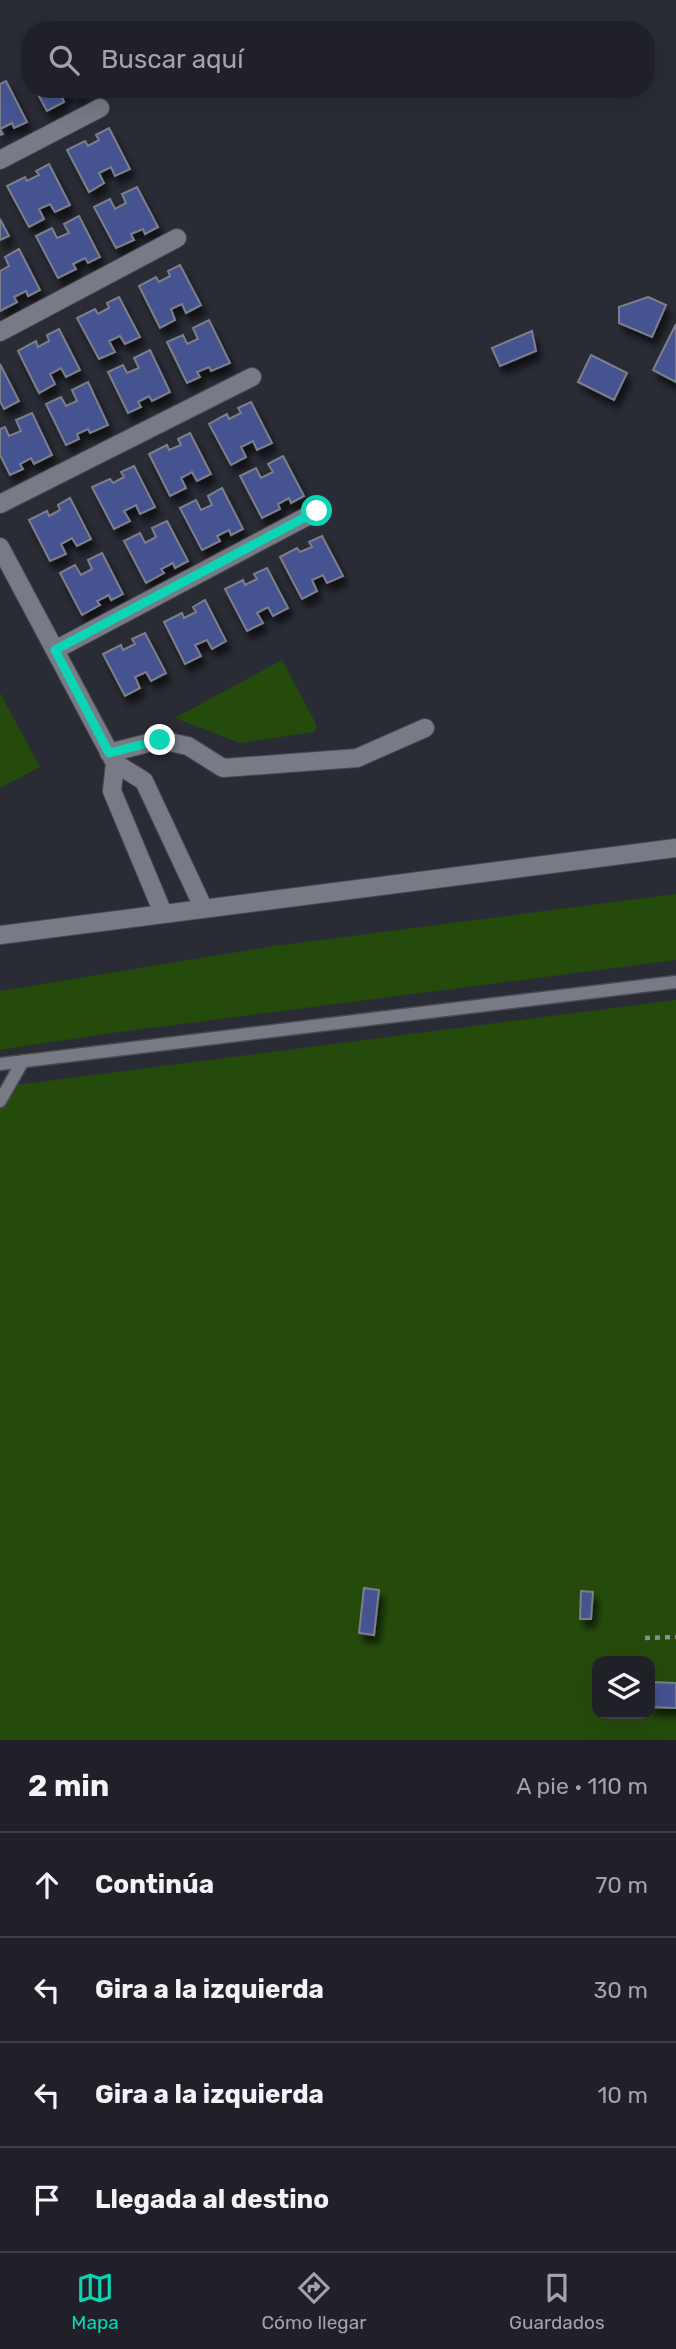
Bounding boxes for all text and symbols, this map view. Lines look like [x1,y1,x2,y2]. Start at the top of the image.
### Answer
search box [21,21,655,98]
icon: search [45,41,83,79]
text: Buscar aquí [101,44,243,75]
route start [301,495,332,526]
route end [144,724,175,755]
map controls [592,1656,655,1719]
button: layers [592,1656,655,1719]
text: 2 min [28,1768,109,1804]
text: A pie · 110 m [516,1772,648,1800]
icon: ahead [28,1866,66,1904]
text: Continúa [95,1869,214,1900]
text: 70 m [596,1871,648,1899]
icon: left [28,1971,66,2009]
text: Gira a la izquierda [95,1974,324,2005]
text: 30 m [593,1976,648,2004]
icon: left [28,2076,66,2114]
text: Gira a la izquierda [95,2079,324,2110]
text: 10 m [597,2081,648,2109]
icon: arrive [28,2181,66,2219]
text: Llegada al destino [95,2184,329,2215]
tab: Mapa [71,2269,119,2334]
tab: Cómo llegar [261,2269,366,2334]
tab: Guardados [509,2269,605,2334]

